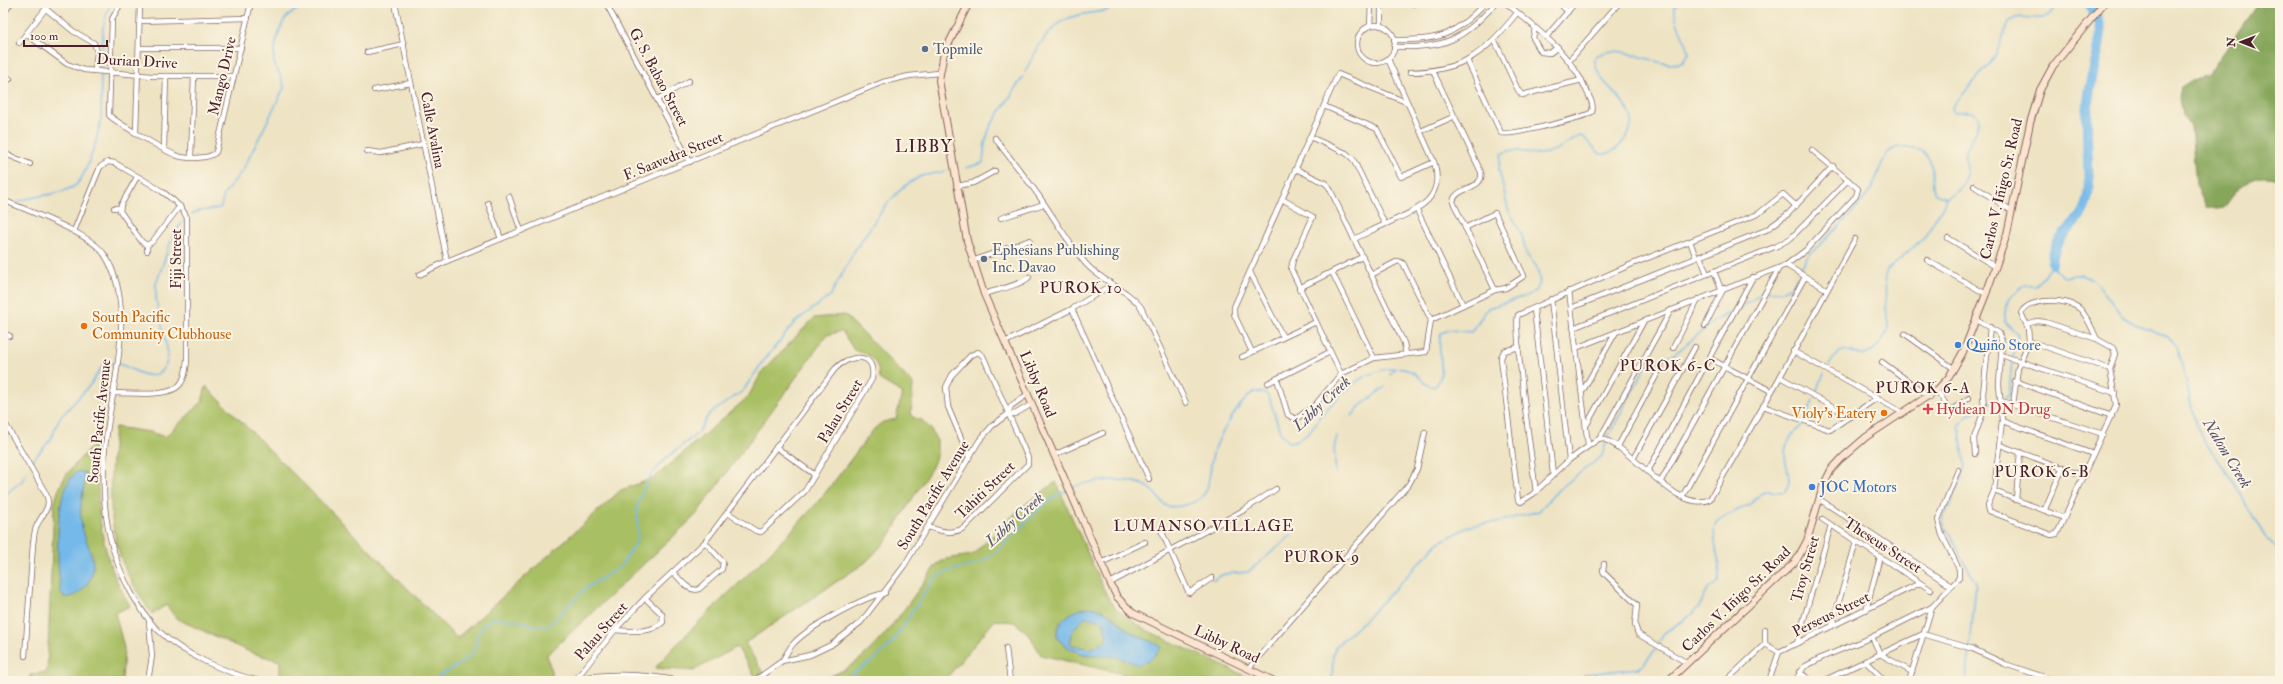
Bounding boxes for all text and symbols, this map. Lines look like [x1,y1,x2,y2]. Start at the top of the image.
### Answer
scale bar [24,22,107,48]
north arrow [2221,22,2261,62]
street label: G. S. Babao Street [625,25,693,130]
text: 100 m [30,29,59,44]
street label: Mango Drive [204,35,241,117]
text: N [2225,36,2238,48]
place label: Topmile [933,40,983,60]
marker: Topmile [920,44,930,54]
street label: Durian Drive [96,50,178,73]
street label: Calle Avalina [416,90,449,171]
street label: Carlos V. Iñigo Sr. Road [1976,116,2027,261]
street label: F. Saavedra Street [620,128,726,185]
district label: LIBBY [895,136,953,157]
street label: Fiji Street [167,229,186,289]
place label: Ephesians Publishing Inc. Davao [992,241,1120,277]
marker: Ephesians Publishing Inc. Davao [979,254,989,264]
district label: PUROK 10 [1039,278,1123,298]
place label: South Pacific Community Clubhouse [92,308,231,344]
marker: South Pacific Community Clubhouse [79,321,89,331]
place label: Quiño Store [1966,336,2041,355]
marker: Quiño Store [1953,340,1963,350]
street label: Libby Road [1015,348,1060,421]
district label: PUROK 6-C [1620,356,1716,376]
street label: South Pacific Avenue [84,358,115,484]
water label: Libby Creek [1288,372,1355,436]
street label: Palau Street [814,376,867,447]
district label: PUROK 6-A [1875,378,1971,398]
place label: Hydiean DN Drug [1936,400,2051,419]
place label: Violy's Eatery [1791,404,1876,423]
marker: Hydiean DN Drug [1923,404,1933,414]
marker: Violy's Eatery [1879,408,1889,418]
water label: Nalom Creek [2198,414,2256,492]
street label: South Pacific Avenue [893,437,974,554]
street label: Tahiti Street [952,457,1019,523]
district label: PUROK 6-B [1994,462,2090,482]
place label: JOC Motors [1819,478,1897,498]
marker: JOC Motors [1807,482,1817,492]
water label: Libby Creek [980,488,1048,552]
street label: Theseus Street [1840,513,1925,578]
district label: LUMANSO VILLAGE [1113,516,1295,536]
street label: Troy Street [1787,534,1824,604]
street label: Carlos V. Iñigo Sr. Road [1678,542,1795,656]
district label: PUROK 9 [1284,547,1360,567]
street label: Perseus Street [1789,587,1873,641]
street label: Palau Street [571,598,632,665]
street label: Libby Road [1191,621,1263,668]

